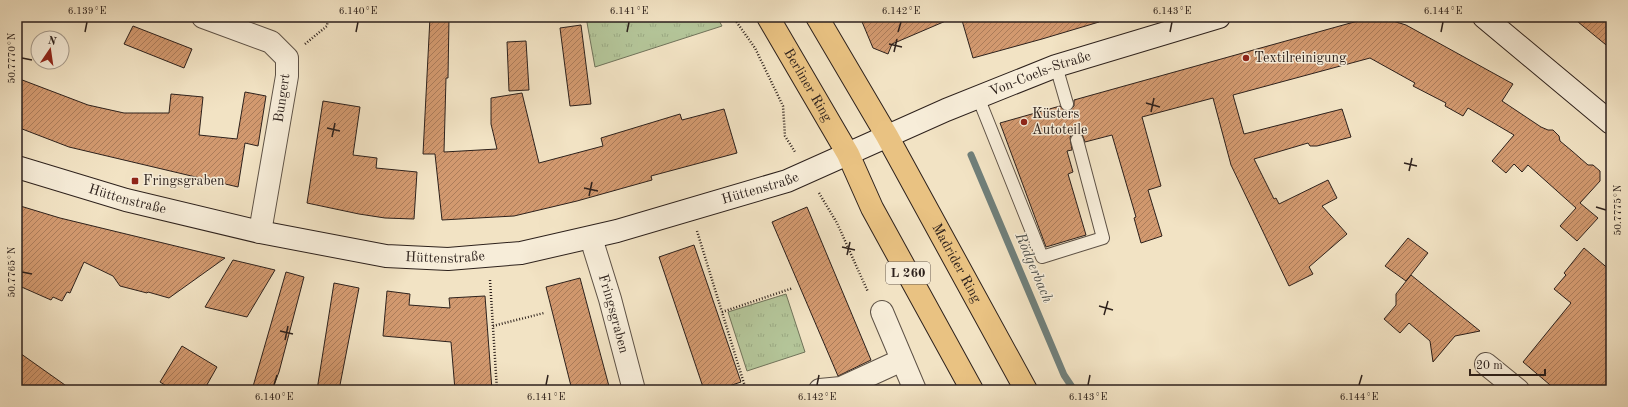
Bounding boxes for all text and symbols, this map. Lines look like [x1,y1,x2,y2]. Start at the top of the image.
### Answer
text: 6.139°E [68,6,106,16]
text: 6.140°E [339,6,377,16]
text: 6.141°E [610,6,648,16]
text: 6.142°E [882,6,920,16]
text: 6.143°E [1153,6,1191,16]
text: 6.144°E [1424,6,1462,16]
north arrow [30,30,70,70]
text: 50.7770°N [7,32,17,84]
text: N [47,35,58,48]
street label: Berliner Ring [781,46,835,125]
street label: Von-Coels-Straße [987,49,1093,99]
place label: Textilreinigung [1254,51,1347,65]
marker: Textilreinigung [1241,53,1251,63]
street label: Bungert [272,73,292,123]
place label: Küsters Autoteile [1032,107,1087,137]
marker: Küsters Autoteile [1019,117,1029,127]
street label: Hüttenstraße [720,170,801,207]
place label: Fringsgraben [143,174,225,188]
marker: Fringsgraben [130,176,140,186]
street label: Hüttenstraße [87,182,168,216]
text: 50.7775°N [1613,184,1623,236]
street label: Madrider Ring [929,221,984,305]
water label: Rödgerbach [1011,230,1055,306]
text: 50.7765°N [7,246,17,298]
street label: Hüttenstraße [405,249,485,266]
road number: L 260 [886,262,930,284]
street label: Fringsgraben [596,272,631,355]
scale bar [1470,351,1545,377]
text: 20 m [1476,360,1503,372]
text: 6.140°E [255,392,293,402]
text: 6.141°E [527,392,565,402]
text: 6.142°E [798,392,836,402]
text: 6.143°E [1069,392,1107,402]
text: 6.144°E [1340,392,1378,402]

